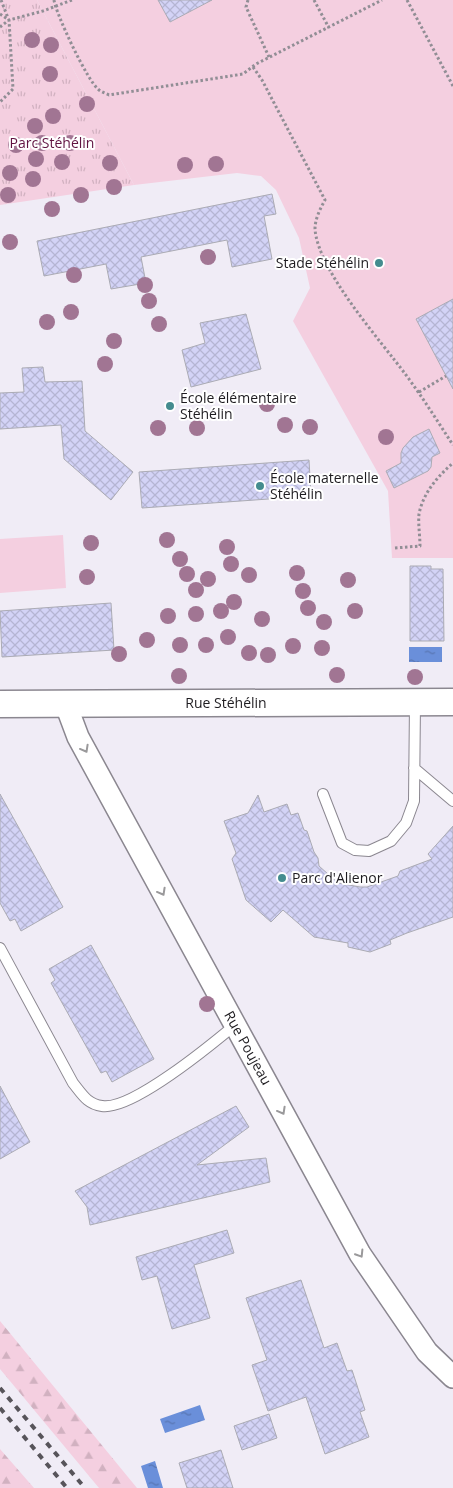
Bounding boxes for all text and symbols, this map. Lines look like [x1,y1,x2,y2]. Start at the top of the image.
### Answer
park label: Parc Stéhélin [10,133,94,152]
place label: Stade Stéhélin [276,253,369,272]
marker: Stade Stéhélin [373,257,385,269]
place label: École élémentaire Stéhélin [180,388,297,423]
marker: École élémentaire Stéhélin [164,400,176,412]
place label: École maternelle Stéhélin [270,468,379,503]
marker: École maternelle Stéhélin [254,480,266,492]
street label: Rue Stéhélin [185,693,267,712]
one-way arrow [78,744,88,753]
place label: Parc d'Alienor [292,868,383,887]
marker: Parc d'Alienor [276,872,288,884]
one-way arrow [156,887,166,896]
street label: Rue Poujeau [220,1007,277,1088]
one-way arrow [276,1106,286,1115]
one-way arrow [354,1248,364,1257]

